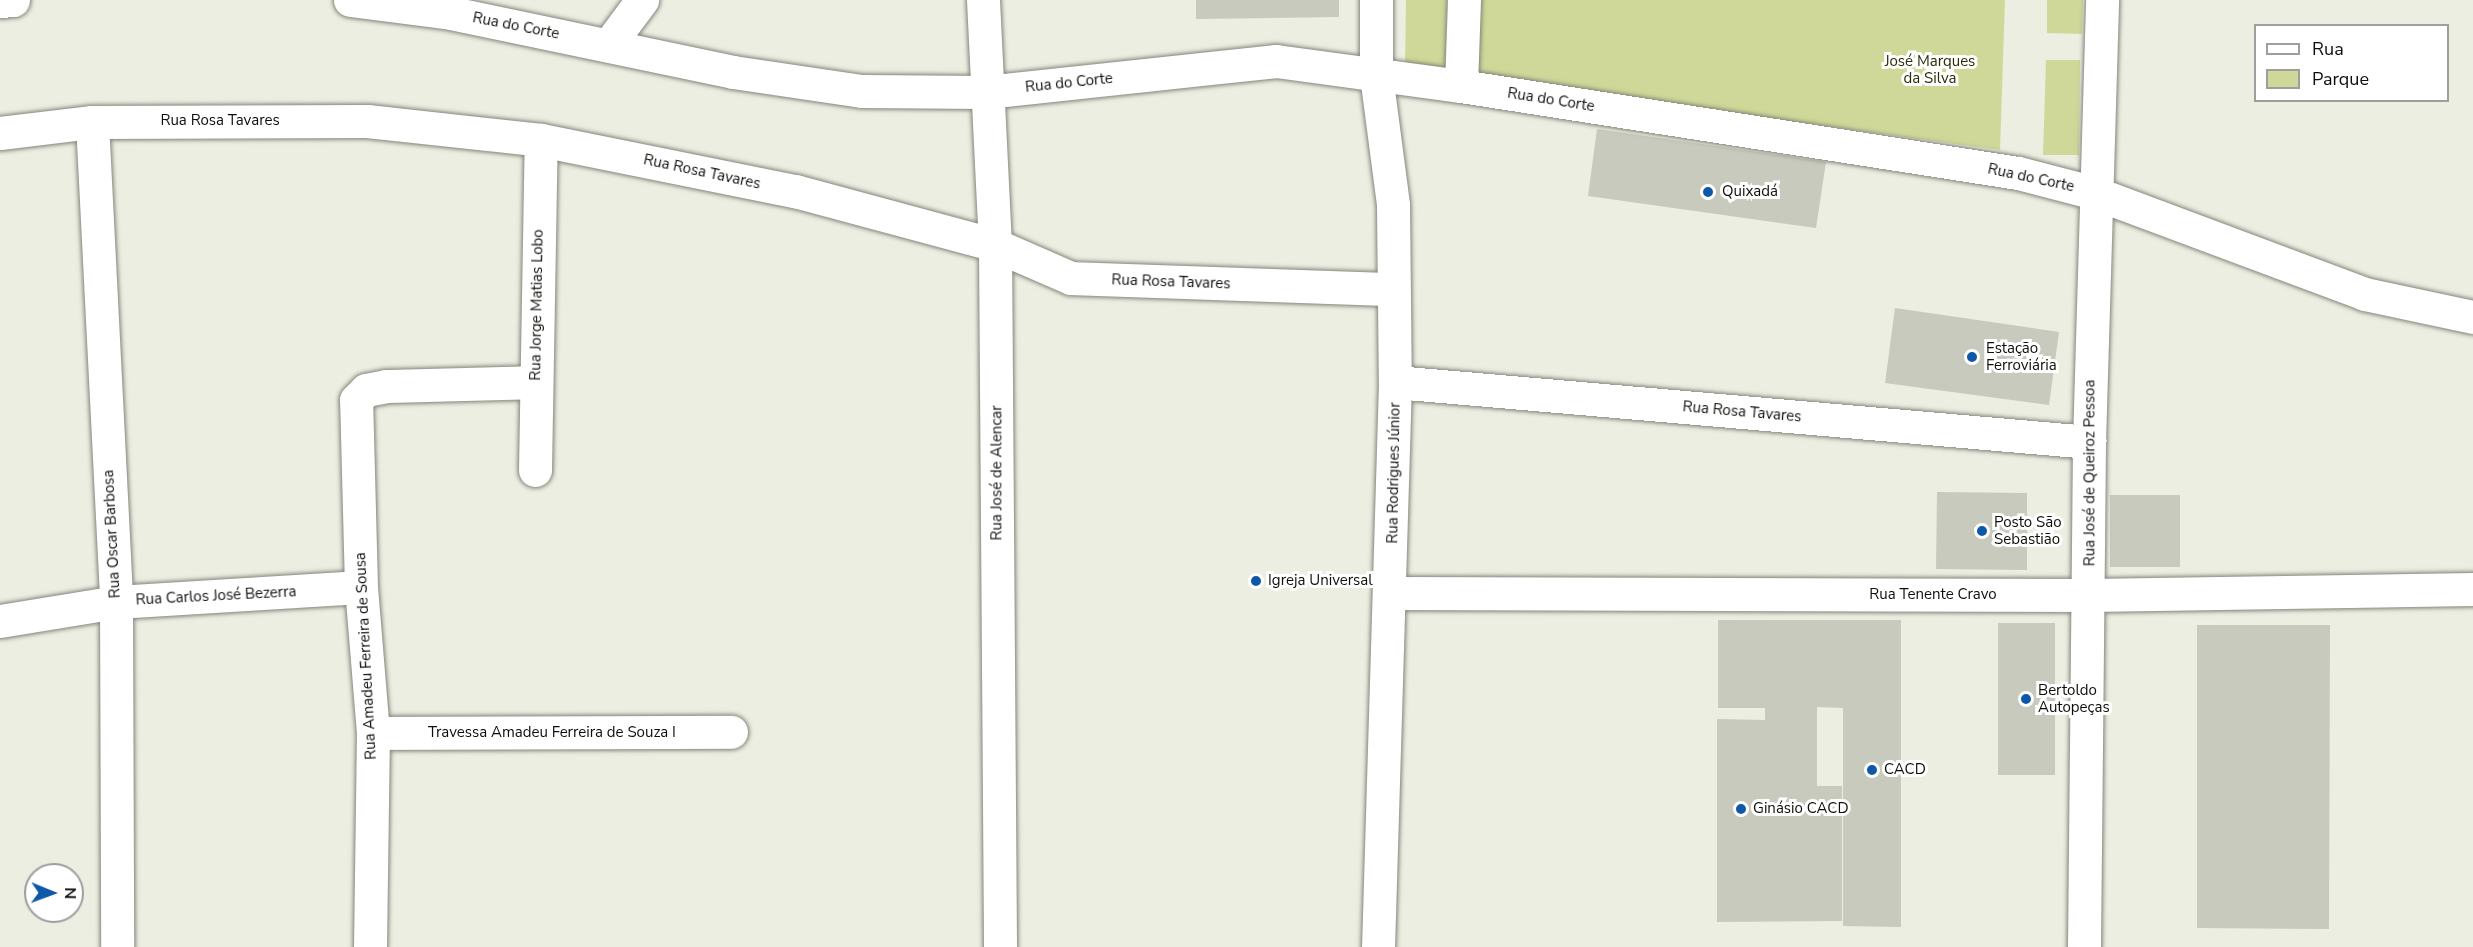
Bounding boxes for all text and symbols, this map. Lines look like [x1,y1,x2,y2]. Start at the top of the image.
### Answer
street label: Rua do Corte [471,9,561,43]
legend [2254,24,2449,102]
text: Rua [2312,37,2344,61]
park label: José Marques da Silva [1885,52,1975,87]
text: Parque [2312,67,2369,91]
street label: Rua do Corte [1024,69,1114,97]
street label: Rua do Corte [1506,84,1596,116]
street label: Rua Rosa Tavares [160,112,280,130]
street label: Rua Rosa Tavares [642,151,762,193]
street label: Rua do Corte [1986,160,2076,196]
marker: Quixadá [1699,183,1717,201]
place label: Quixadá [1722,183,1778,201]
street label: Rua Jorge Matias Lobo [527,229,547,381]
street label: Rua Rosa Tavares [1111,271,1231,293]
place label: Estação Ferroviária [1986,339,2057,374]
marker: Estação Ferroviária [1963,348,1981,366]
street label: Rua José de Queiroz Pessoa [2081,380,2099,566]
street label: Rua Rosa Tavares [1682,398,1802,426]
street label: Rua Rodrigues Júnior [1384,402,1404,544]
street label: Rua José de Alencar [988,405,1006,541]
street label: Rua Oscar Barbosa [100,469,124,599]
place label: Posto São Sebastião [1994,513,2062,548]
marker: Posto São Sebastião [1975,524,1989,538]
street label: Rua Amadeu Ferreira de Sousa [352,552,380,760]
place label: Igreja Universal [1268,572,1373,590]
marker: Igreja Universal [1249,574,1263,588]
street label: Rua Carlos José Bezerra [135,583,297,609]
street label: Rua Tenente Cravo [1869,586,1997,604]
place label: Bertoldo Autopeças [2038,681,2110,716]
marker: Bertoldo Autopeças [2019,692,2033,706]
street label: Travessa Amadeu Ferreira de Souza I [428,724,676,742]
place label: CACD [1884,761,1926,779]
marker: CACD [1865,763,1879,777]
place label: Ginásio CACD [1753,800,1849,818]
marker: Ginásio CACD [1734,802,1748,816]
north arrow [24,863,84,923]
text: N [59,887,81,899]

